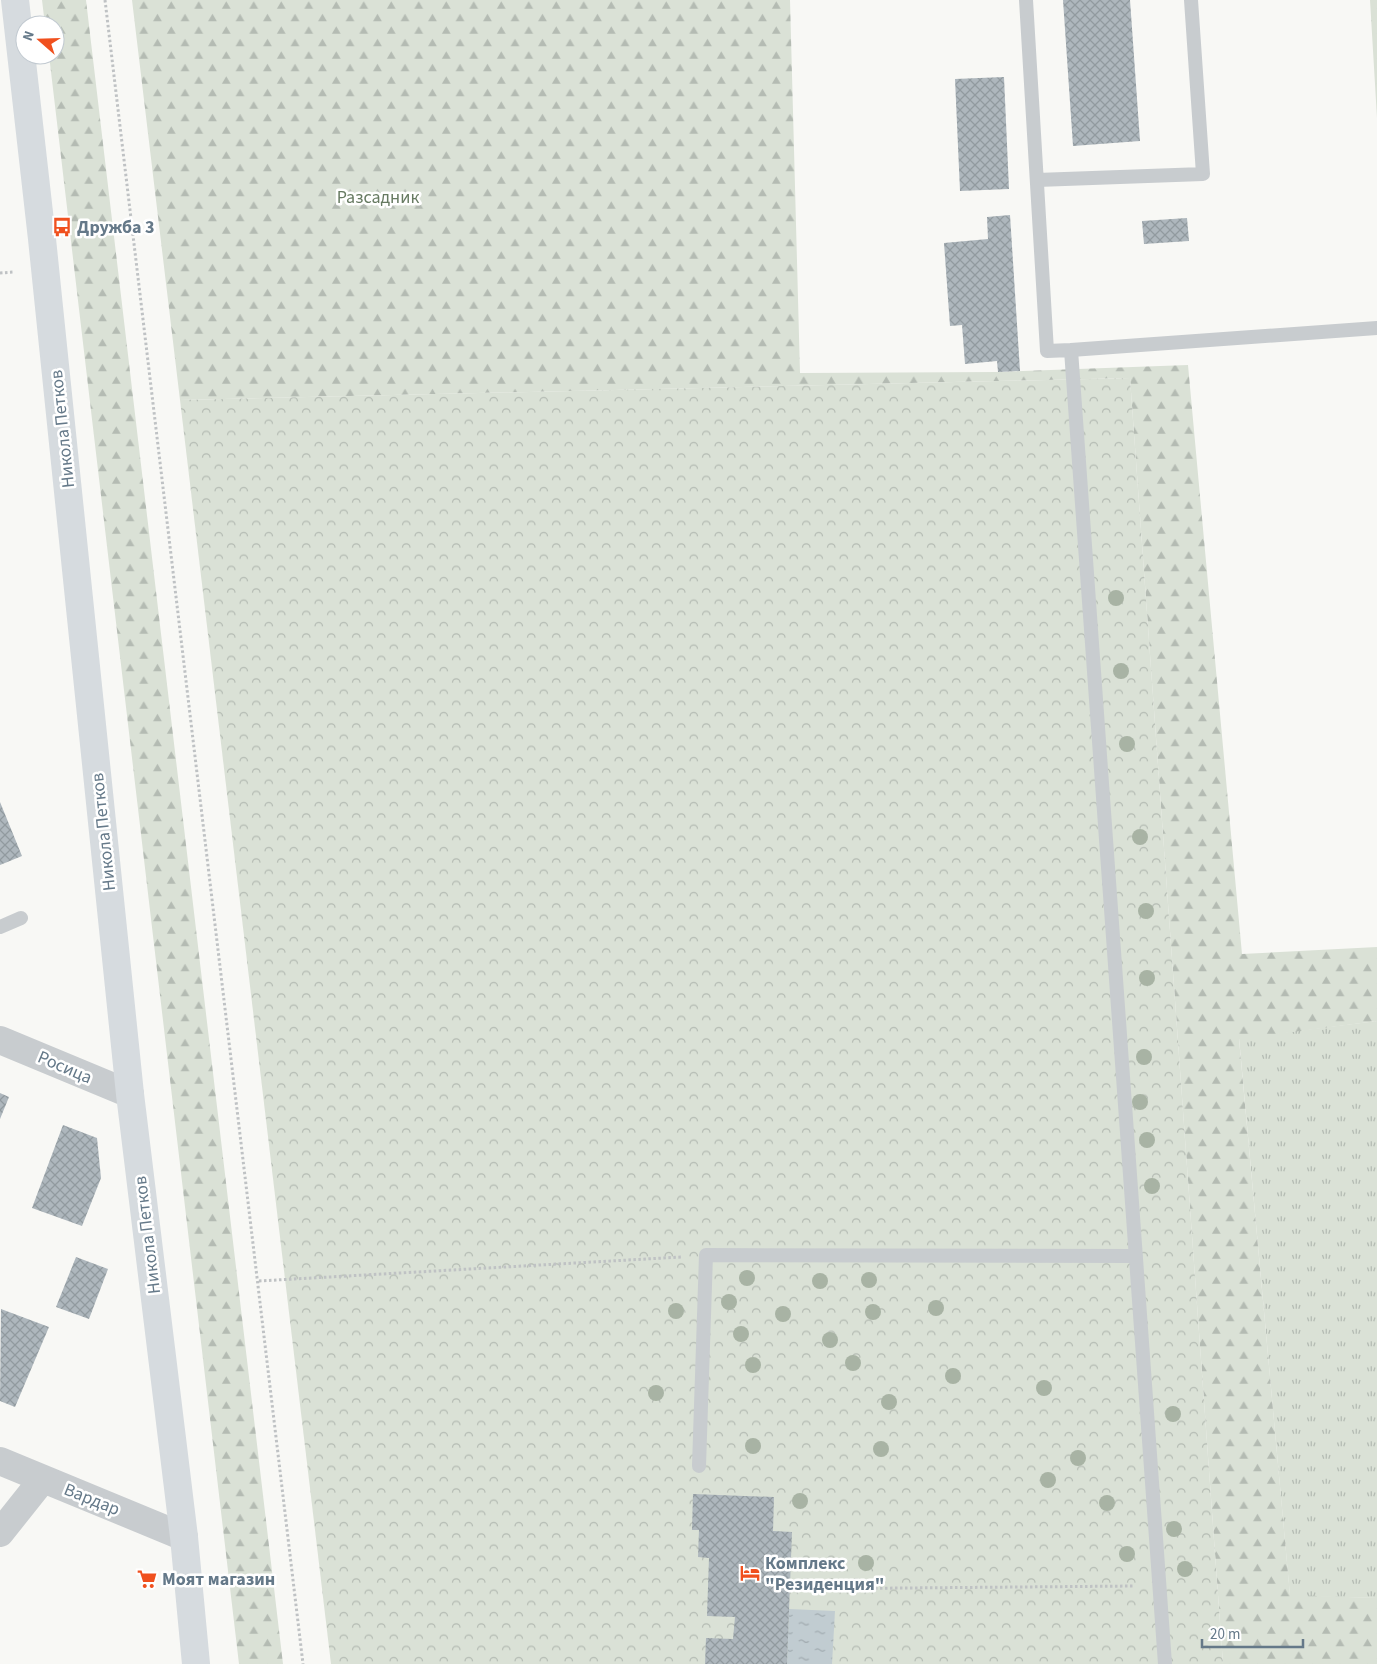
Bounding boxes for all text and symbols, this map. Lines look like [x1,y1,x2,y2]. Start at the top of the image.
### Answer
north arrow [15,15,65,65]
text: N [18,28,40,44]
park label: Разсадник [337,185,419,210]
place label: Дружба 3 [77,215,155,240]
bus stop icon: Дружба 3 [51,216,73,238]
street label: Никола Петков [44,369,81,489]
street label: Никола Петков [85,772,122,892]
street label: Росица [34,1045,96,1090]
street label: Никола Петков [128,1175,167,1295]
street label: Вардар [60,1477,124,1522]
place label: Комплекс "Резиденция" [765,1551,884,1597]
hotel icon: Комплекс "Резиденция" [739,1562,761,1584]
place label: Моят магазин [162,1567,275,1592]
supermarket icon: Моят магазин [136,1568,158,1590]
scale bar [1202,1616,1303,1648]
text: 20 m [1210,1624,1240,1645]

